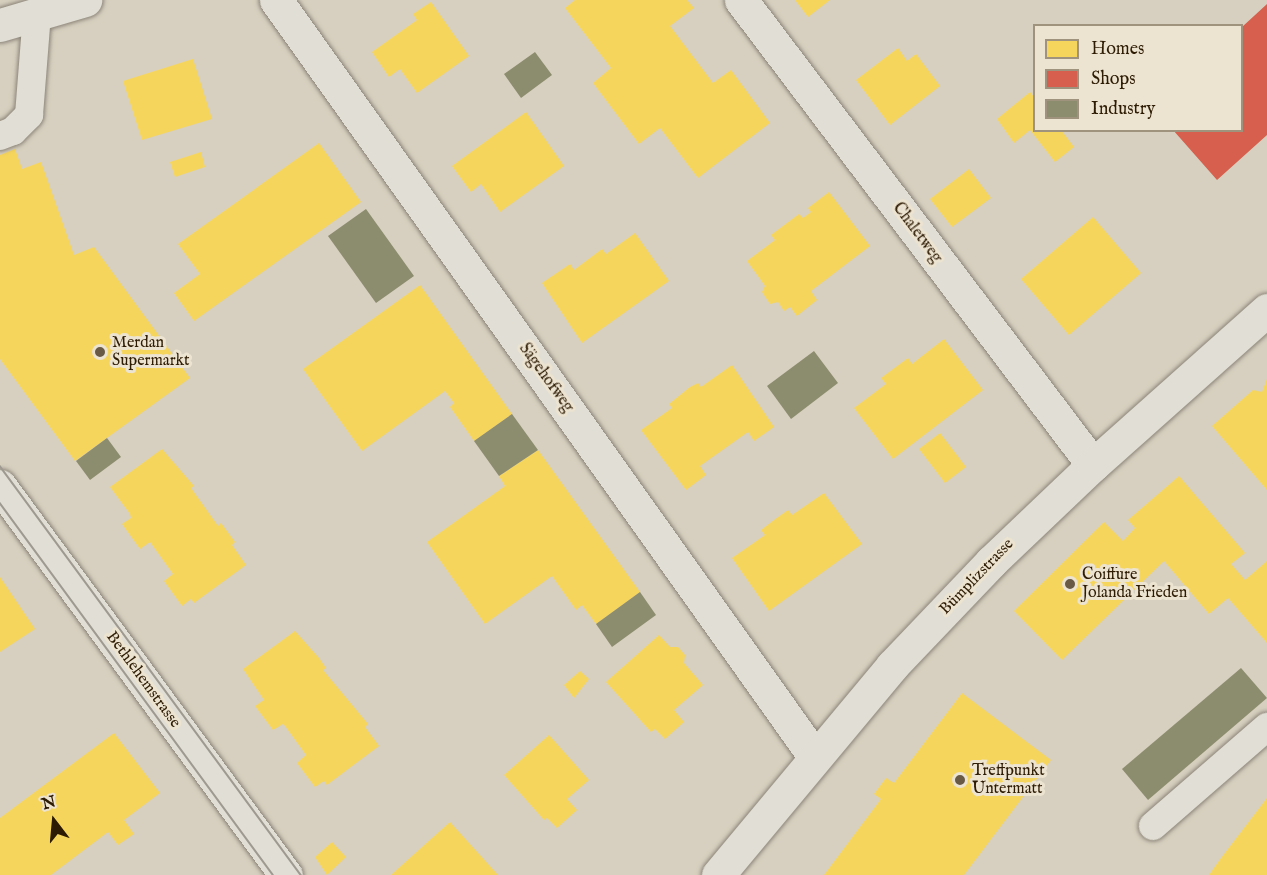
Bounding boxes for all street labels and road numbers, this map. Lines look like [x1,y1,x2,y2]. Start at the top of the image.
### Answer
street label: Chaletweg [888,199,946,267]
street label: Sägehofweg [515,340,577,416]
street label: Bümplizstrasse [936,535,1018,619]
street label: Bethlehemstrasse [102,628,184,732]

